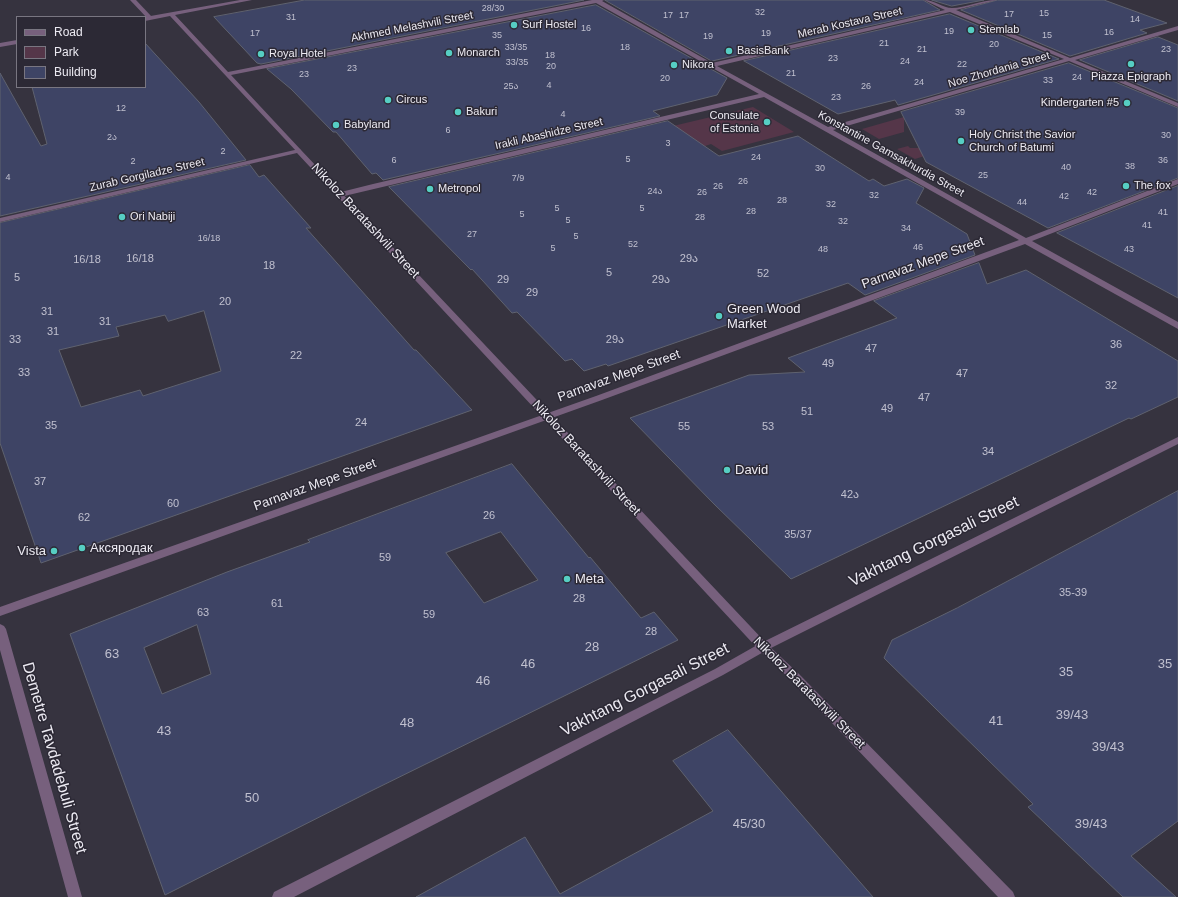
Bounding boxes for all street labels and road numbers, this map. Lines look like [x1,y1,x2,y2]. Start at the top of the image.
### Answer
street label: Merab Kostava Street [797,5,903,41]
street label: Akhmed Melashvili Street [350,9,474,45]
street label: Noe Zhordania Street [947,49,1051,91]
street label: Konstantine Gamsakhurdia Street [816,108,966,200]
street label: Irakli Abashidze Street [494,115,604,153]
street label: Zurab Gorgiladze Street [88,155,206,195]
street label: Nikoloz Baratashvili Street [308,160,422,282]
street label: Parnavaz Mepe Street [860,234,986,292]
street label: Parnavaz Mepe Street [556,347,682,405]
street label: Nikoloz Baratashvili Street [529,397,643,519]
street label: Parnavaz Mepe Street [252,456,378,514]
street label: Vakhtang Gorgasali Street [846,492,1022,592]
street label: Nikoloz Baratashvili Street [750,634,868,752]
street label: Vakhtang Gorgasali Street [558,639,732,741]
street label: Demetre Tavdadebuli Street [17,660,91,856]

